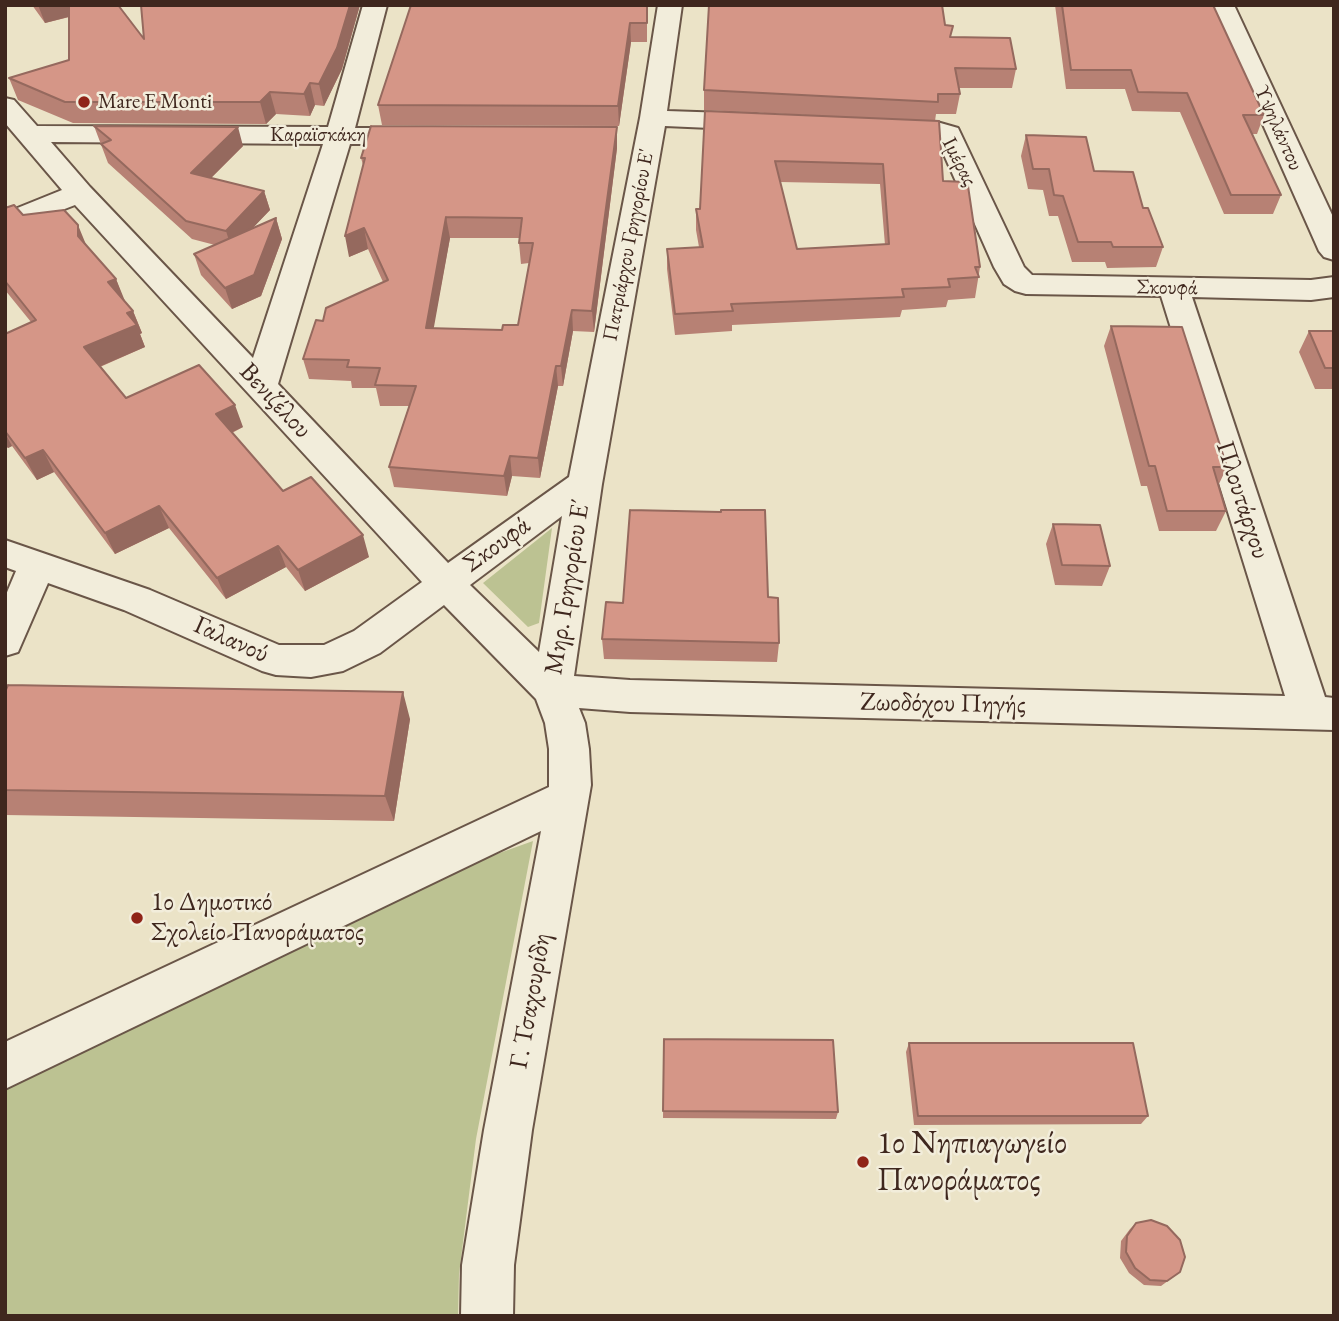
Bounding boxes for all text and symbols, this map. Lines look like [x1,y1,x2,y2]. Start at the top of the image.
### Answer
street label: Υψηλάντου [1248,81,1308,175]
place label: Mare E Monti [98,89,212,115]
marker: Mare E Monti [76,94,92,110]
street label: Καραϊσκάκη [270,122,366,148]
street label: Ιμέρας [936,134,982,190]
street label: Πατριάρχου Γρηγορίου Ε' [598,147,660,343]
street label: Σκουφά [1136,275,1198,301]
street label: Βενιζέλου [232,357,318,445]
street label: Πλουτάρχου [1208,437,1276,563]
street label: Μηρ. Γρηγορίου Ε΄ [539,497,597,677]
street label: Σκουφά [457,510,537,580]
street label: Γαλανού [189,610,273,670]
street label: Ζωοδόχου Πηγής [860,687,1026,721]
place label: 1ο Δημοτικό Σχολείο Πανοράματος [151,887,364,948]
marker: 1ο Δημοτικό Σχολείο Πανοράματος [129,910,145,926]
street label: Γ. Τσαχουρίδη [504,931,558,1071]
place label: 1ο Νηπιαγωγείο Πανοράματος [877,1125,1067,1200]
marker: 1ο Νηπιαγωγείο Πανοράματος [855,1154,871,1170]

